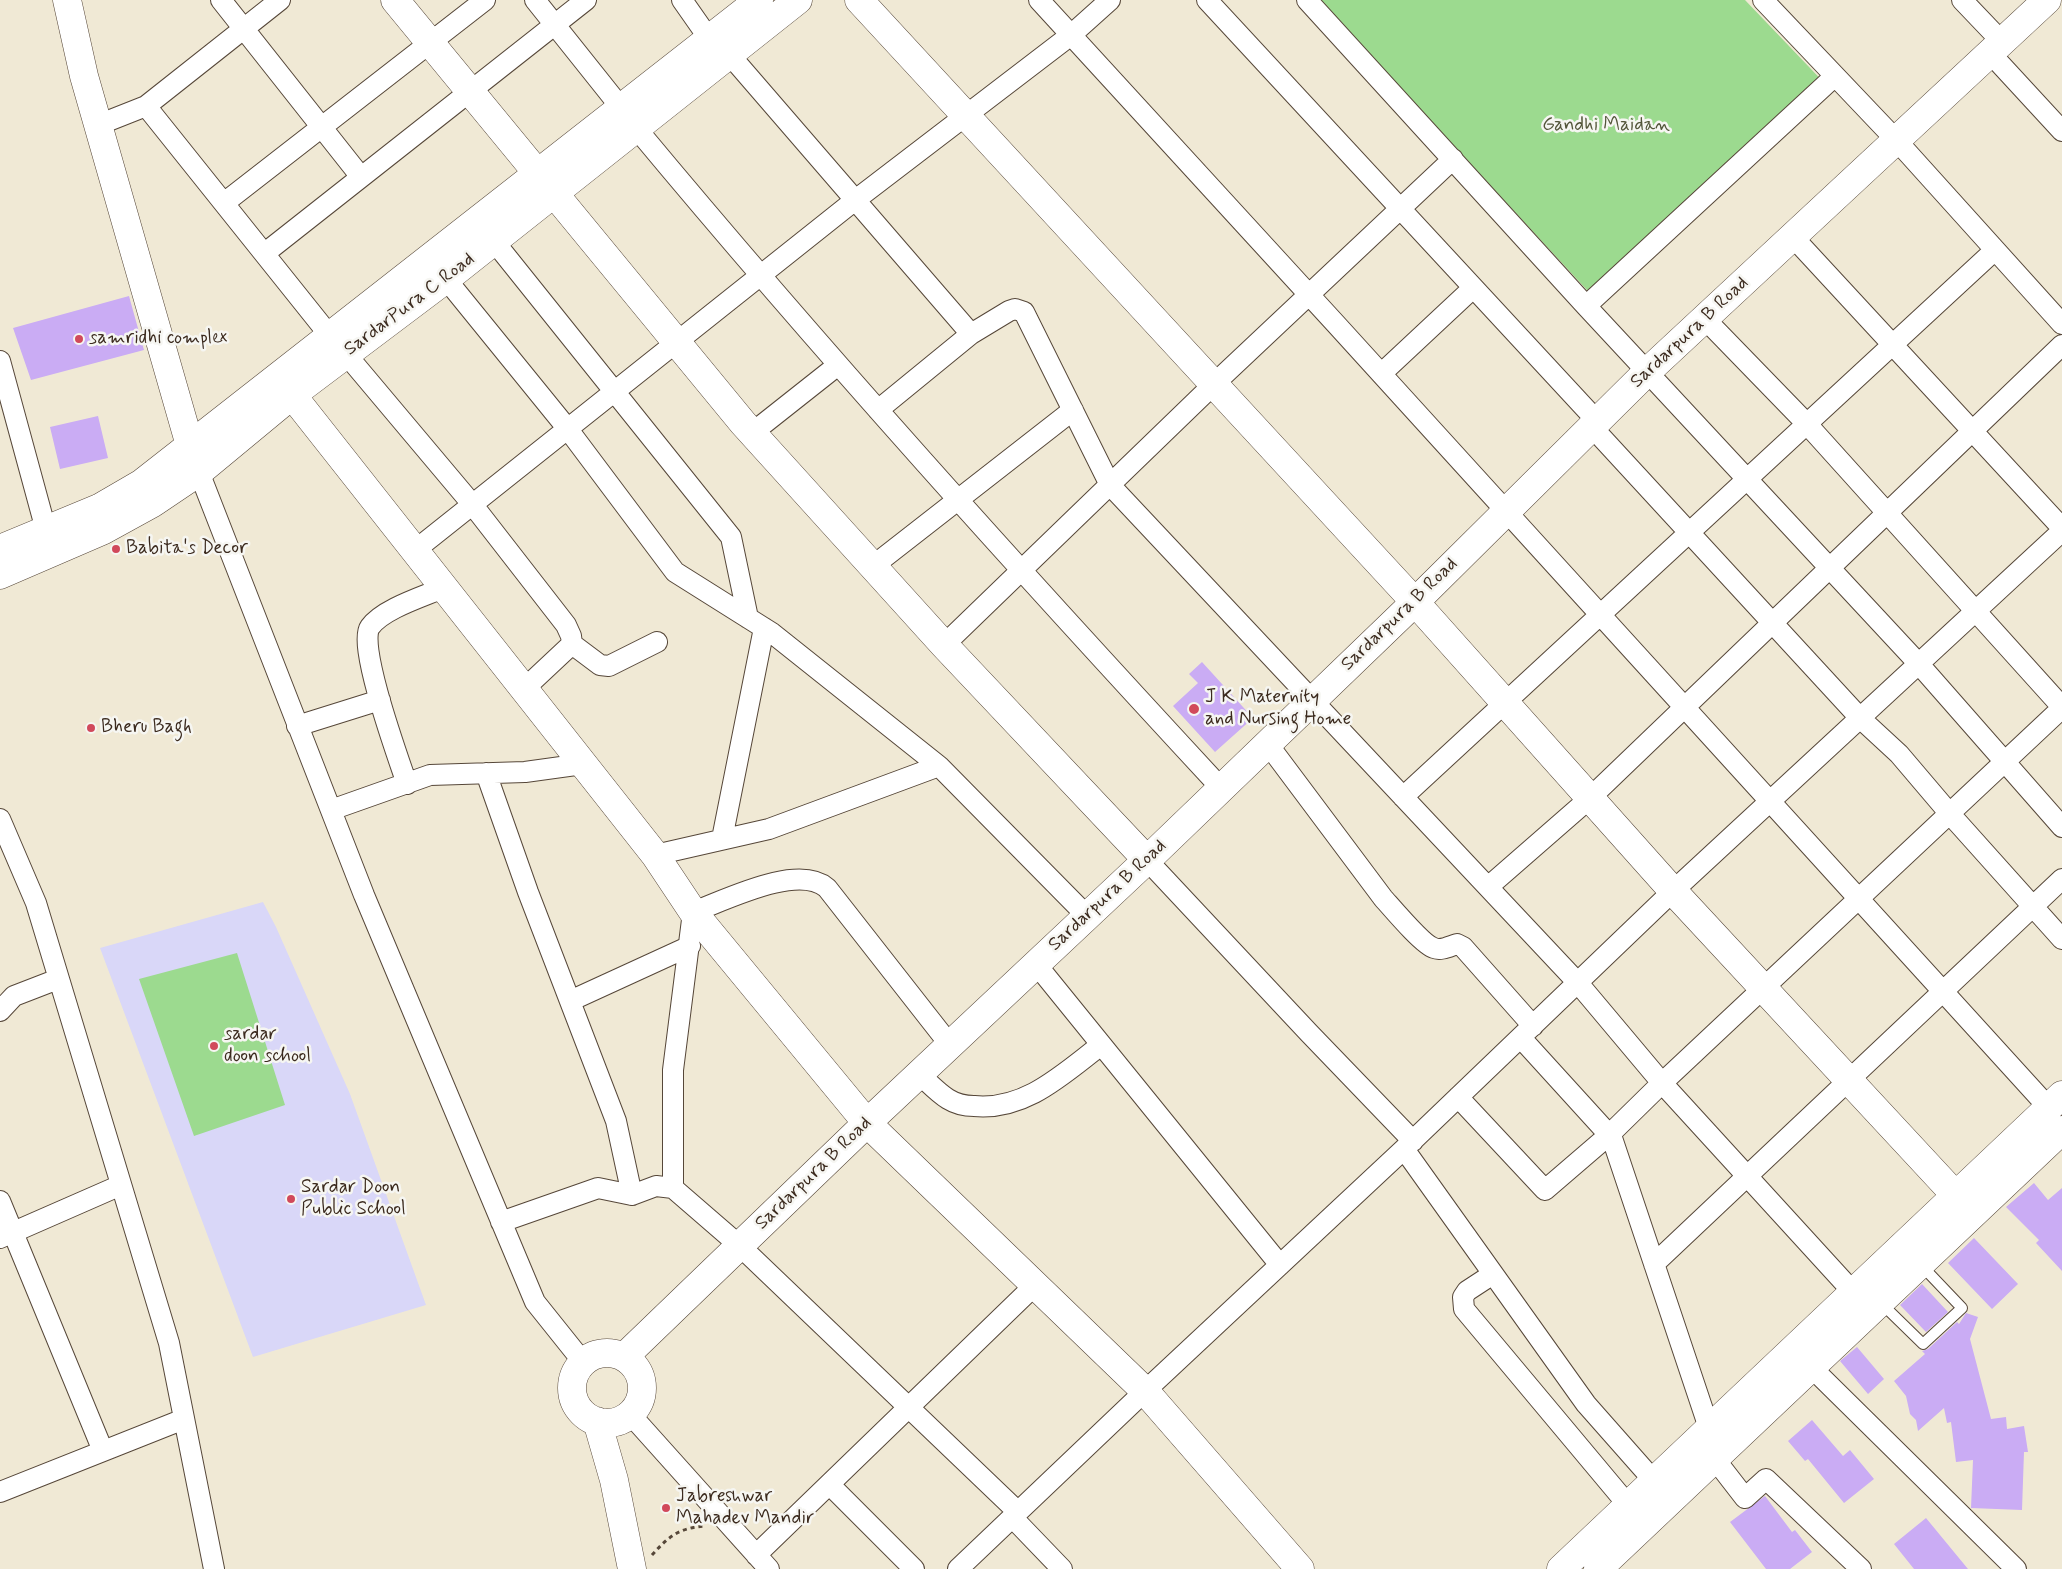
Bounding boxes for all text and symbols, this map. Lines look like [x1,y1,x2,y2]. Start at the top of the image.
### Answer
park label: Gandhi Maidan [1542,115,1670,137]
street label: SardarPura C Road [340,249,480,361]
street label: Sardarpura B Road [1626,272,1754,394]
place label: samridhi complex [89,328,227,350]
marker: samridhi complex [73,333,85,345]
place label: Babita's Decor [126,538,248,560]
marker: Babita's Decor [110,543,122,555]
street label: Sardarpura B Road [1337,554,1463,676]
place label: J K Maternity and Nursing Home [1205,687,1351,731]
marker: J K Maternity and Nursing Home [1187,702,1201,716]
place label: Bheru Bagh [101,717,192,739]
marker: Bheru Bagh [85,722,97,734]
street label: Sardarpura B Road [1044,835,1172,957]
place label: sardar doon school [224,1024,311,1068]
marker: sardar doon school [208,1040,220,1052]
street label: Sardarpura B Road [751,1113,877,1235]
place label: Sardar Doon Public School [301,1177,406,1221]
marker: Sardar Doon Public School [285,1193,297,1205]
place label: Jabreshwar Mahadev Mandir [676,1486,814,1530]
marker: Jabreshwar Mahadev Mandir [660,1502,672,1514]

